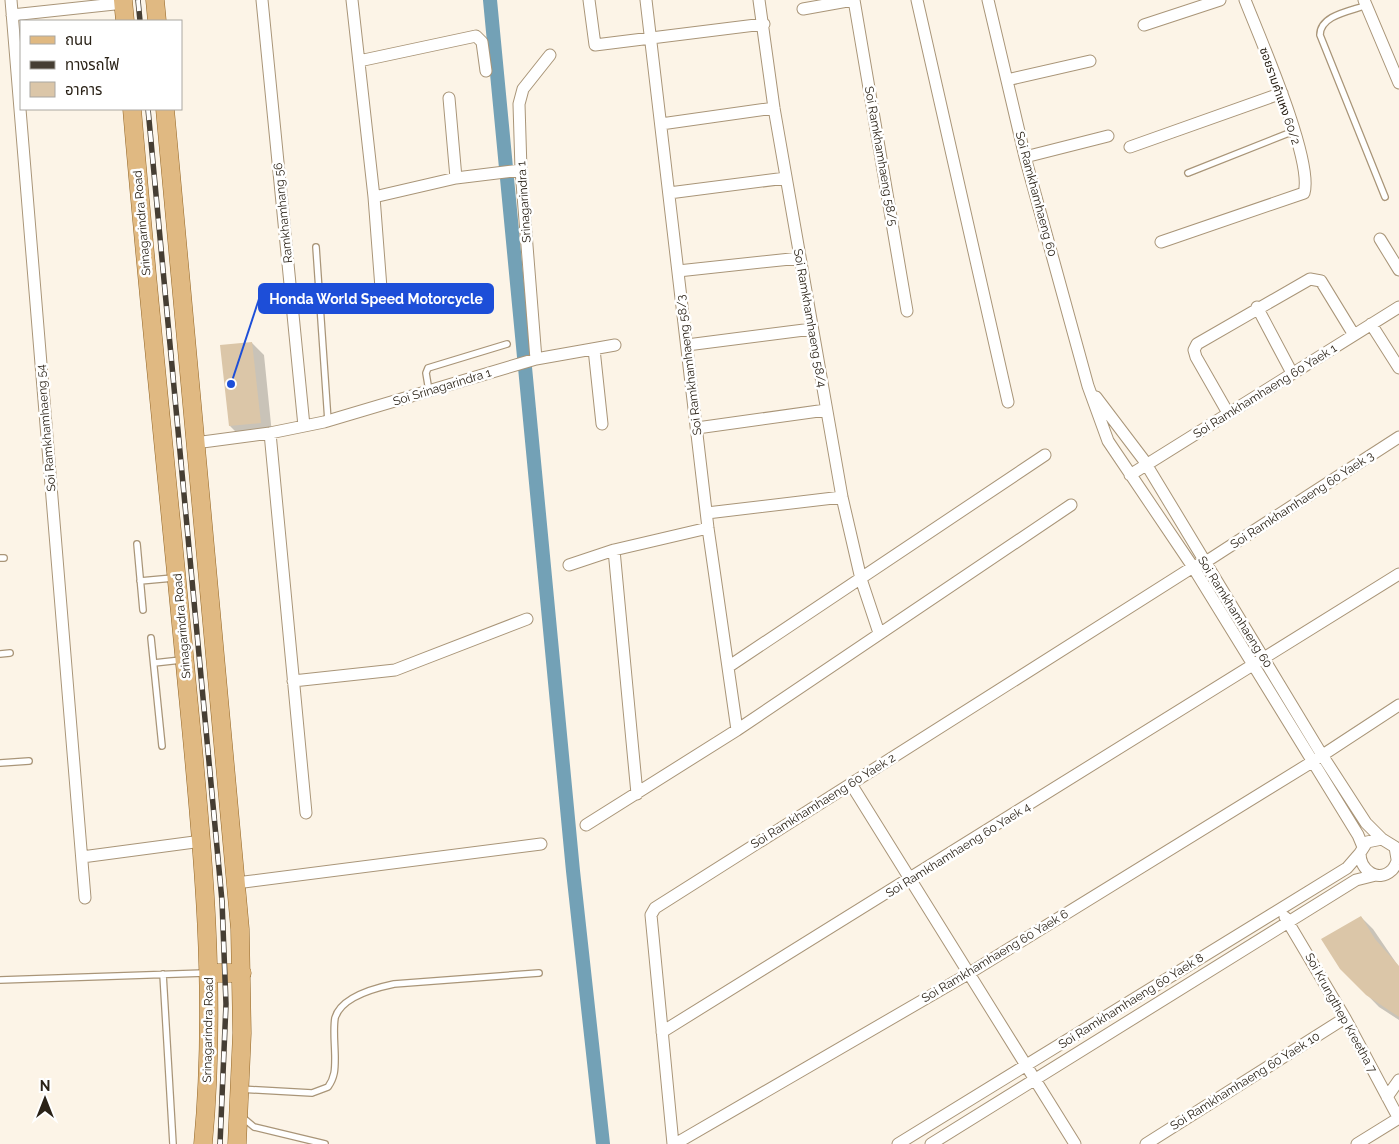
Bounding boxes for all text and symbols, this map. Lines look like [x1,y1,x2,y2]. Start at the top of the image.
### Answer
legend [20,20,182,110]
text: ถนน [65,31,92,49]
street label: ซอยรามคำแหง 60/2 [1257,45,1303,147]
text: ทางรถไฟ [65,56,119,74]
text: อาคาร [65,81,102,99]
street label: Soi Ramkhamhaeng 58/5 [862,85,900,227]
street label: Soi Ramkhamhaeng 60 [1013,130,1059,258]
street label: Srinagarindra 1 [514,161,534,243]
street label: Ramkhamhang 56 [271,162,295,264]
street label: Srinagarindra Road [130,170,154,276]
street label: Soi Ramkhamhaeng 58/4 [791,247,829,389]
callout: Honda World Speed Motorcycle [259,284,493,313]
text: Honda World Speed Motorcycle [269,291,483,307]
street label: Soi Ramkhamhaeng 58/3 [673,294,705,436]
street label: Soi Ramkhamhaeng 60 Yaek 1 [1191,341,1339,441]
street label: Soi Ramkhamhaeng 54 [33,363,59,492]
street label: Soi Srinagarindra 1 [391,365,493,409]
street label: Soi Ramkhamhaeng 60 Yaek 3 [1228,448,1376,552]
street label: Soi Ramkhamhaeng 60 [1195,554,1275,670]
street label: Srinagarindra Road [170,573,194,679]
street label: Soi Ramkhamhaeng 60 Yaek 2 [748,751,898,851]
street label: Soi Ramkhamhaeng 60 Yaek 4 [883,799,1033,900]
street label: Soi Ramkhamhaeng 60 Yaek 6 [919,907,1071,1005]
street label: Soi Ramkhamhaeng 60 Yaek 8 [1056,950,1206,1052]
street label: Soi Krungthep Kreetha 7 [1302,951,1380,1076]
street label: Srinagarindra Road [200,977,216,1083]
street label: Soi Ramkhamhaeng 60 Yaek 10 [1168,1029,1322,1133]
north arrow [20,1074,70,1124]
text: N [40,1078,50,1094]

